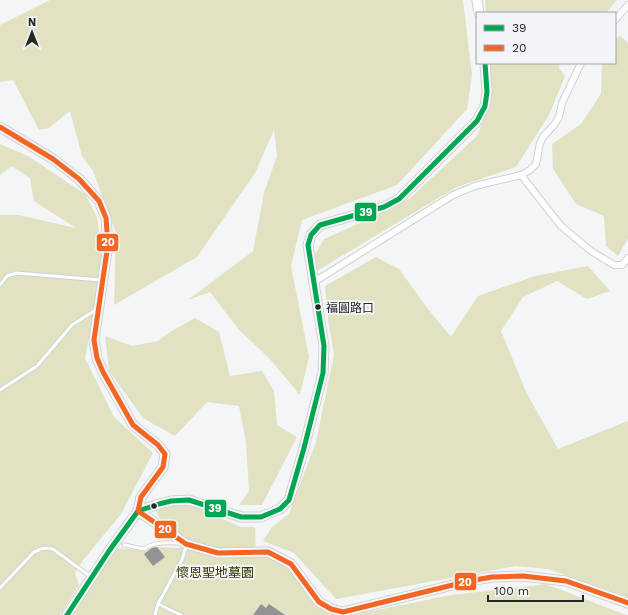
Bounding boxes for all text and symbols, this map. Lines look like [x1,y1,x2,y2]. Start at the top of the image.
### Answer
north arrow [12,12,52,52]
legend [476,12,616,64]
text: N [28,16,36,29]
text: 39 [512,21,526,35]
text: 20 [512,41,526,55]
line badge: 39 [354,202,377,222]
text: 39 [359,206,373,219]
line badge: 20 [96,233,119,252]
text: 20 [101,236,115,249]
place label: 福圓路口 [326,301,374,315]
marker: 福圓路口 [313,302,323,312]
line badge: 39 [204,499,227,518]
unlabelled marker [149,501,159,511]
text: 39 [208,502,222,515]
line badge: 20 [154,520,177,539]
text: 20 [158,523,172,536]
park label: 懷恩聖地墓園 [176,565,254,580]
line badge: 20 [454,572,477,591]
text: 20 [458,576,472,589]
scale bar [488,577,583,603]
text: 100 m [494,584,529,598]

